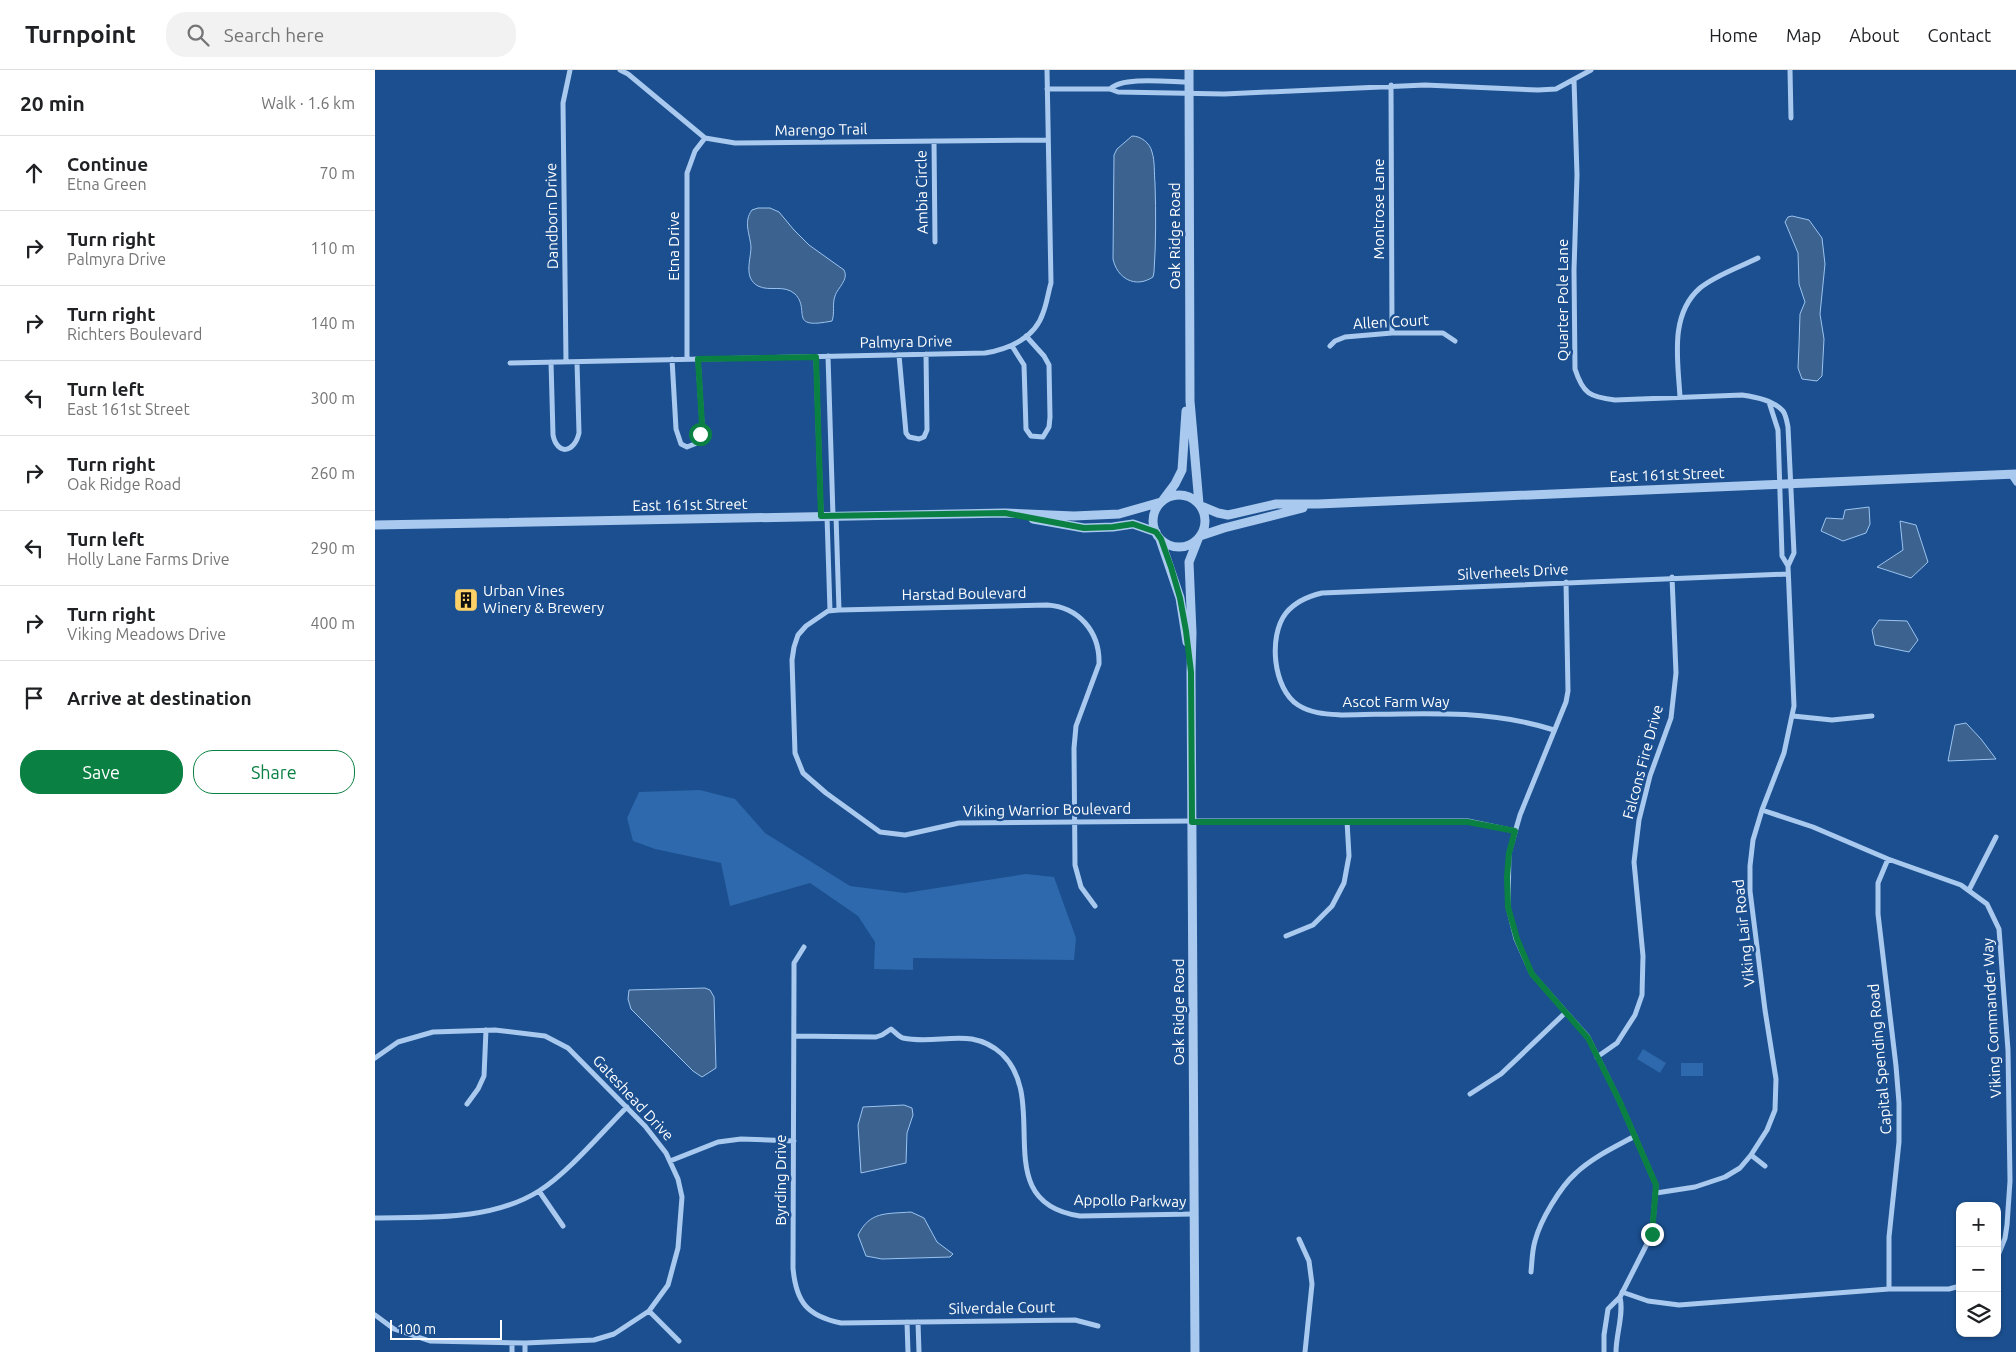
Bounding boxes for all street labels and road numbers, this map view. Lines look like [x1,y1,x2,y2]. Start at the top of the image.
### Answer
street label: Marengo Trail [774,120,868,139]
street label: Ambia Circle [912,150,931,234]
street label: Montrose Lane [1370,158,1387,260]
street label: Dandborn Drive [542,163,561,269]
street label: Oak Ridge Road [1166,182,1183,290]
street label: Etna Drive [665,211,682,281]
street label: Quarter Pole Lane [1554,239,1571,361]
street label: Allen Court [1353,311,1429,332]
street label: Palmyra Drive [859,332,953,351]
street label: East 161st Street [1609,464,1725,485]
street label: East 161st Street [632,495,748,514]
street label: Silverheels Drive [1457,560,1569,583]
street label: Harstad Boulevard [902,584,1026,603]
street label: Ascot Farm Way [1342,693,1450,710]
street label: Falcons Fire Drive [1619,703,1666,821]
street label: Viking Warrior Boulevard [963,800,1131,819]
street label: Viking Lair Road [1729,878,1758,988]
street label: Viking Commander Way [1979,938,2004,1099]
street label: Oak Ridge Road [1170,958,1187,1066]
street label: Capital Spending Road [1864,983,1895,1135]
street label: Gateshead Drive [589,1051,677,1144]
street label: Byrding Drive [772,1135,789,1225]
street label: Appollo Parkway [1074,1191,1186,1210]
street label: Silverdale Court [948,1298,1056,1317]

